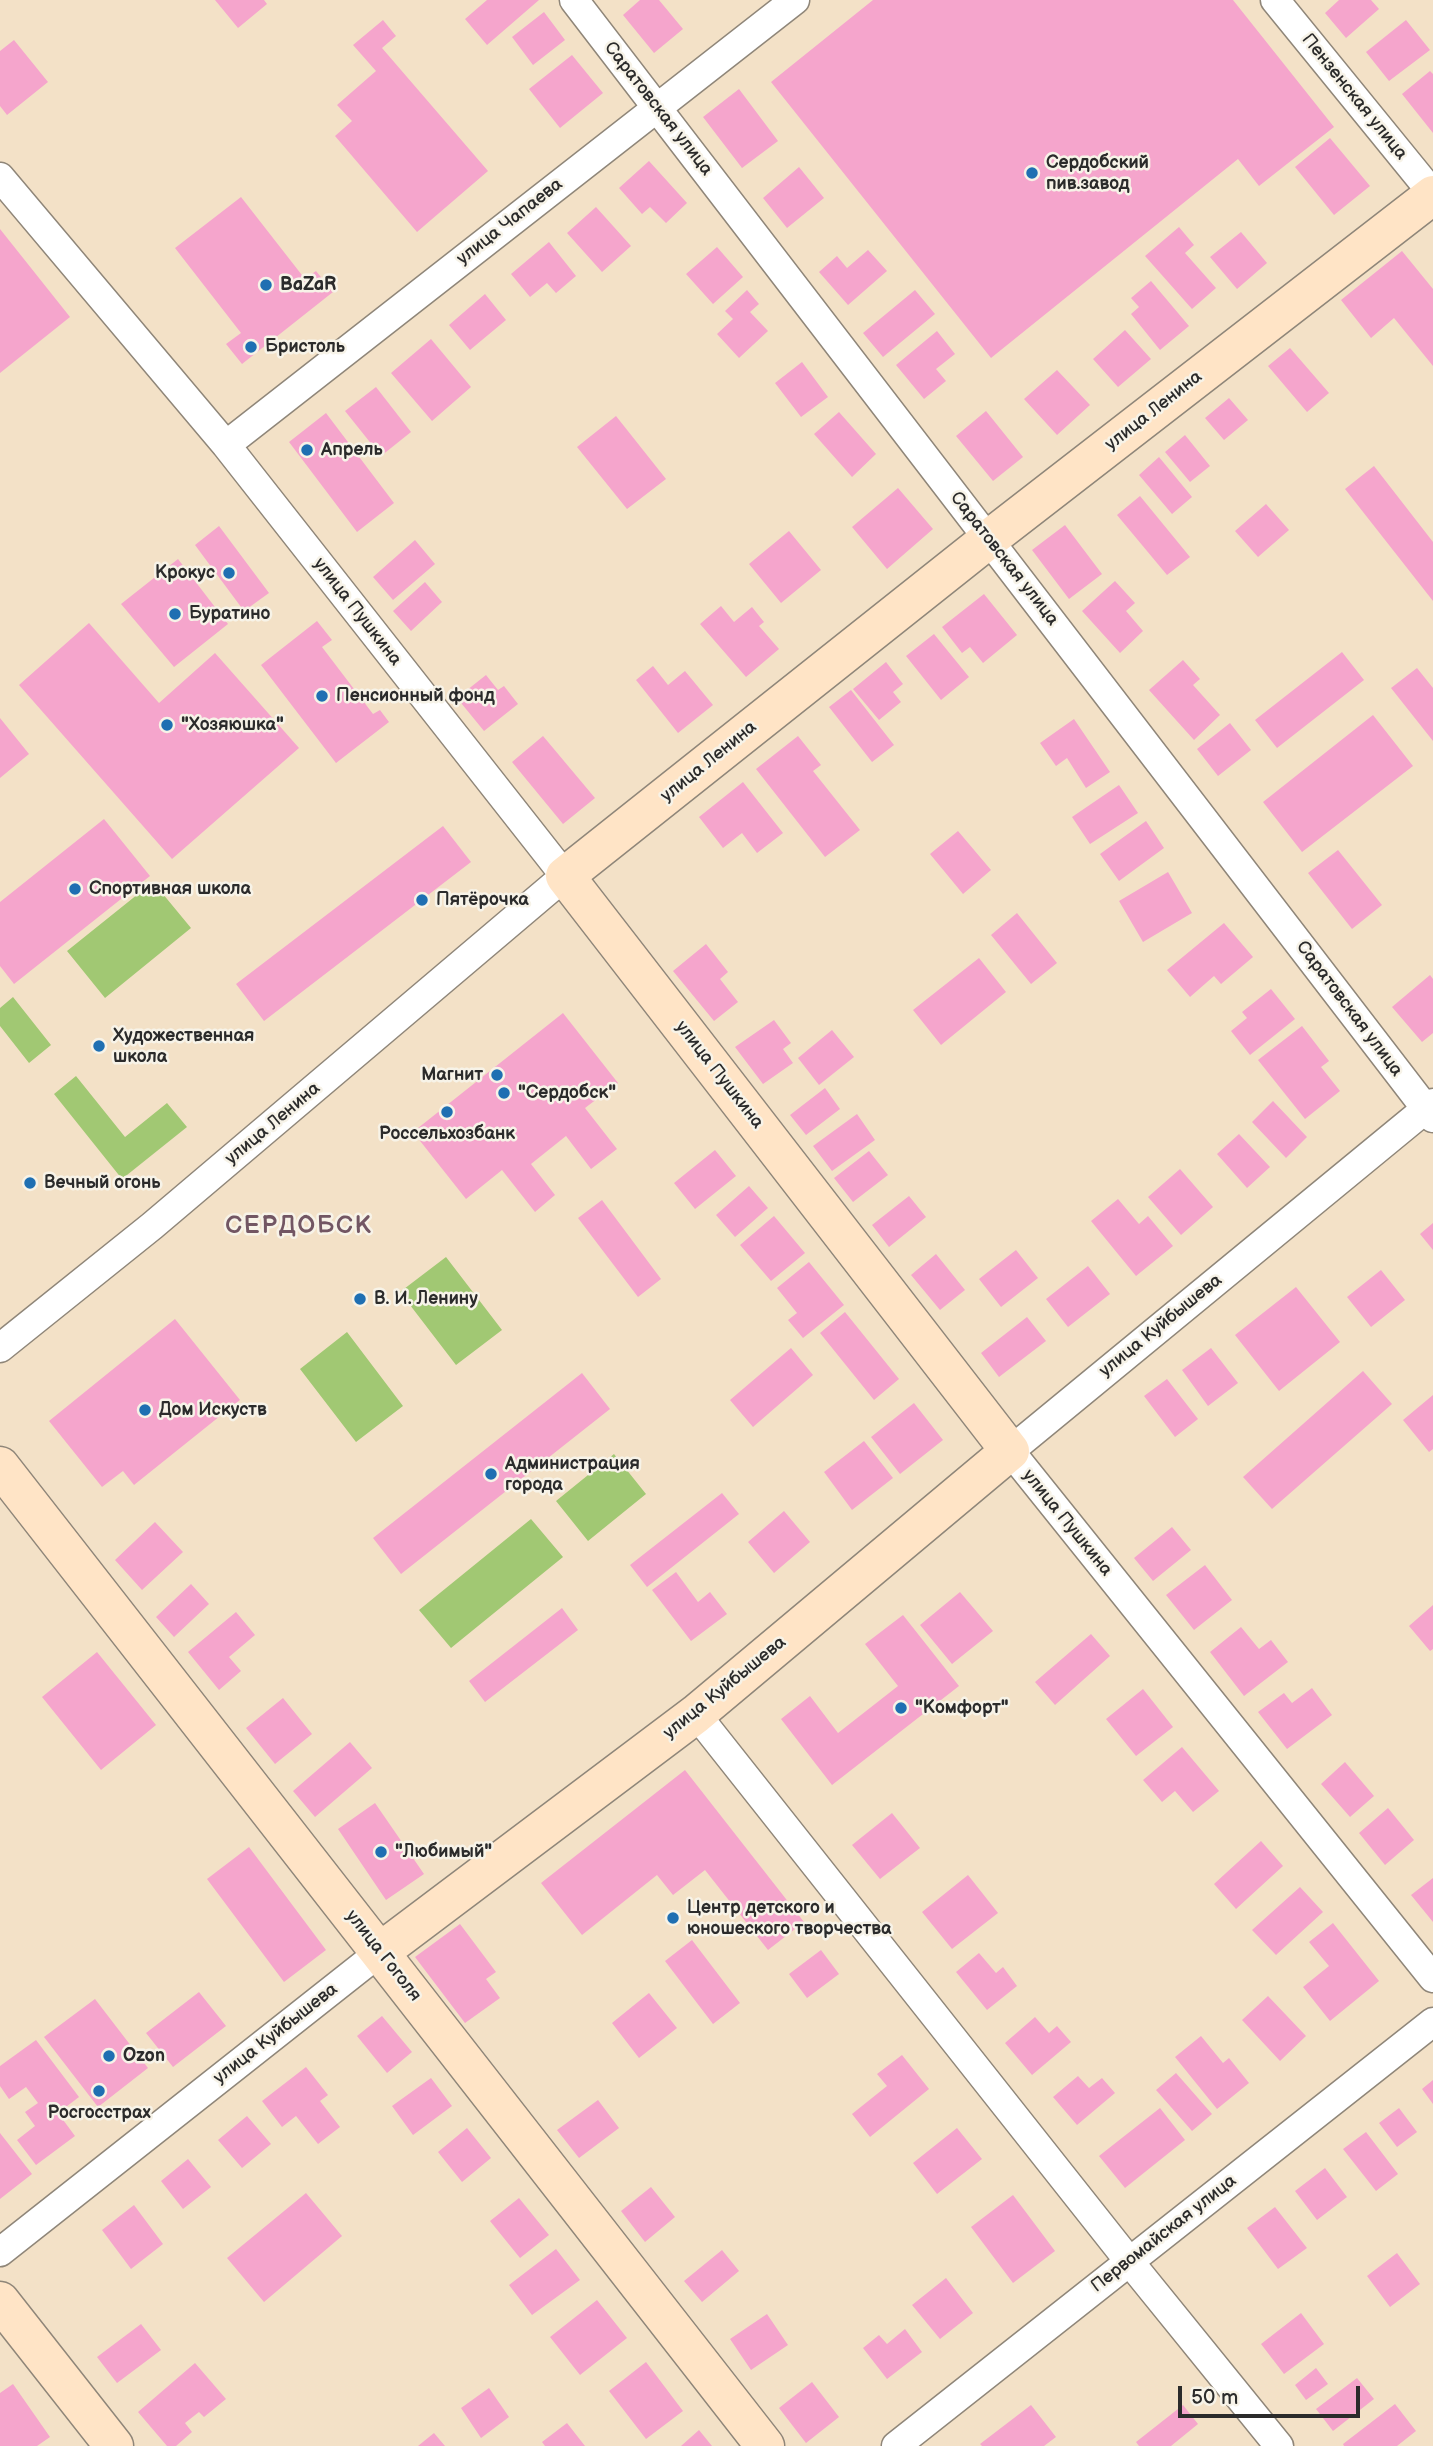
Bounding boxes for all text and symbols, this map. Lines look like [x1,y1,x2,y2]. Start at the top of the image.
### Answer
street label: Пензенская улица [1297,30,1411,164]
street label: Саратовская улица [599,38,717,180]
place label: Сердобский пив.завод [1046,152,1149,194]
marker: Сердобский пив.завод [1024,165,1040,181]
street label: улица Чапаева [453,174,567,270]
place label: BaZaR [280,274,336,296]
marker: BaZaR [258,277,274,293]
place label: Бристоль [265,336,345,358]
marker: Бристоль [243,339,259,355]
street label: улица Ленина [1101,366,1207,456]
place label: Апрель [321,439,383,461]
marker: Апрель [299,442,315,458]
street label: Саратовская улица [945,488,1063,630]
street label: улица Пушкина [308,554,406,670]
place label: Крокус [155,562,215,584]
marker: Крокус [221,565,237,581]
place label: Буратино [189,603,270,625]
marker: Буратино [167,606,183,622]
place label: Пенсионный фонд [336,685,495,707]
marker: Пенсионный фонд [314,688,330,704]
place label: "Хозяюшка" [181,714,284,736]
marker: "Хозяюшка" [159,717,175,733]
street label: улица Ленина [657,717,761,807]
place label: Спортивная школа [89,878,251,900]
marker: Спортивная школа [67,881,83,897]
place label: Пятёрочка [436,889,529,911]
marker: Пятёрочка [414,892,430,908]
street label: Саратовская улица [1291,937,1407,1081]
street label: улица Пушкина [670,1017,768,1133]
place label: Художественная школа [113,1025,254,1068]
marker: Художественная школа [91,1038,107,1054]
place label: Магнит [421,1064,483,1086]
marker: Магнит [489,1067,505,1083]
street label: улица Ленина [221,1078,325,1170]
place label: "Сердобск" [518,1082,616,1104]
marker: "Сердобск" [496,1085,512,1101]
marker: Россельхозбанк [439,1104,455,1120]
place label: Россельхозбанк [379,1123,515,1145]
place label: Вечный огонь [44,1172,160,1194]
marker: Вечный огонь [22,1175,38,1191]
district label: СЕРДОБСК [226,1213,372,1241]
street label: улица Куйбышева [1095,1270,1227,1382]
place label: В. И. Ленину [374,1288,478,1310]
marker: В. И. Ленину [352,1291,368,1307]
place label: Дом Искуств [159,1399,267,1421]
marker: Дом Искуств [137,1402,153,1418]
place label: Администрация города [505,1453,640,1496]
street label: улица Пушкина [1017,1465,1117,1581]
marker: Администрация города [483,1466,499,1482]
street label: улица Куйбышева [659,1632,791,1744]
place label: "Комфорт" [915,1697,1009,1719]
marker: "Комфорт" [893,1700,909,1716]
place label: "Любимый" [395,1841,492,1863]
marker: "Любимый" [373,1844,389,1860]
place label: Центр детского и юношеского творчества [687,1897,891,1940]
street label: улица Гоголя [341,1906,425,2006]
marker: Центр детского и юношеского творчества [665,1910,681,1926]
street label: улица Куйбышева [210,1979,342,2089]
place label: Ozon [123,2045,165,2067]
marker: Ozon [101,2048,117,2064]
marker: Росгосстрах [91,2083,107,2099]
place label: Росгосстрах [47,2102,151,2124]
street label: Первомайская улица [1087,2170,1241,2298]
scale bar [1181,2372,1363,2416]
text: 50 m [1191,2385,1238,2410]

